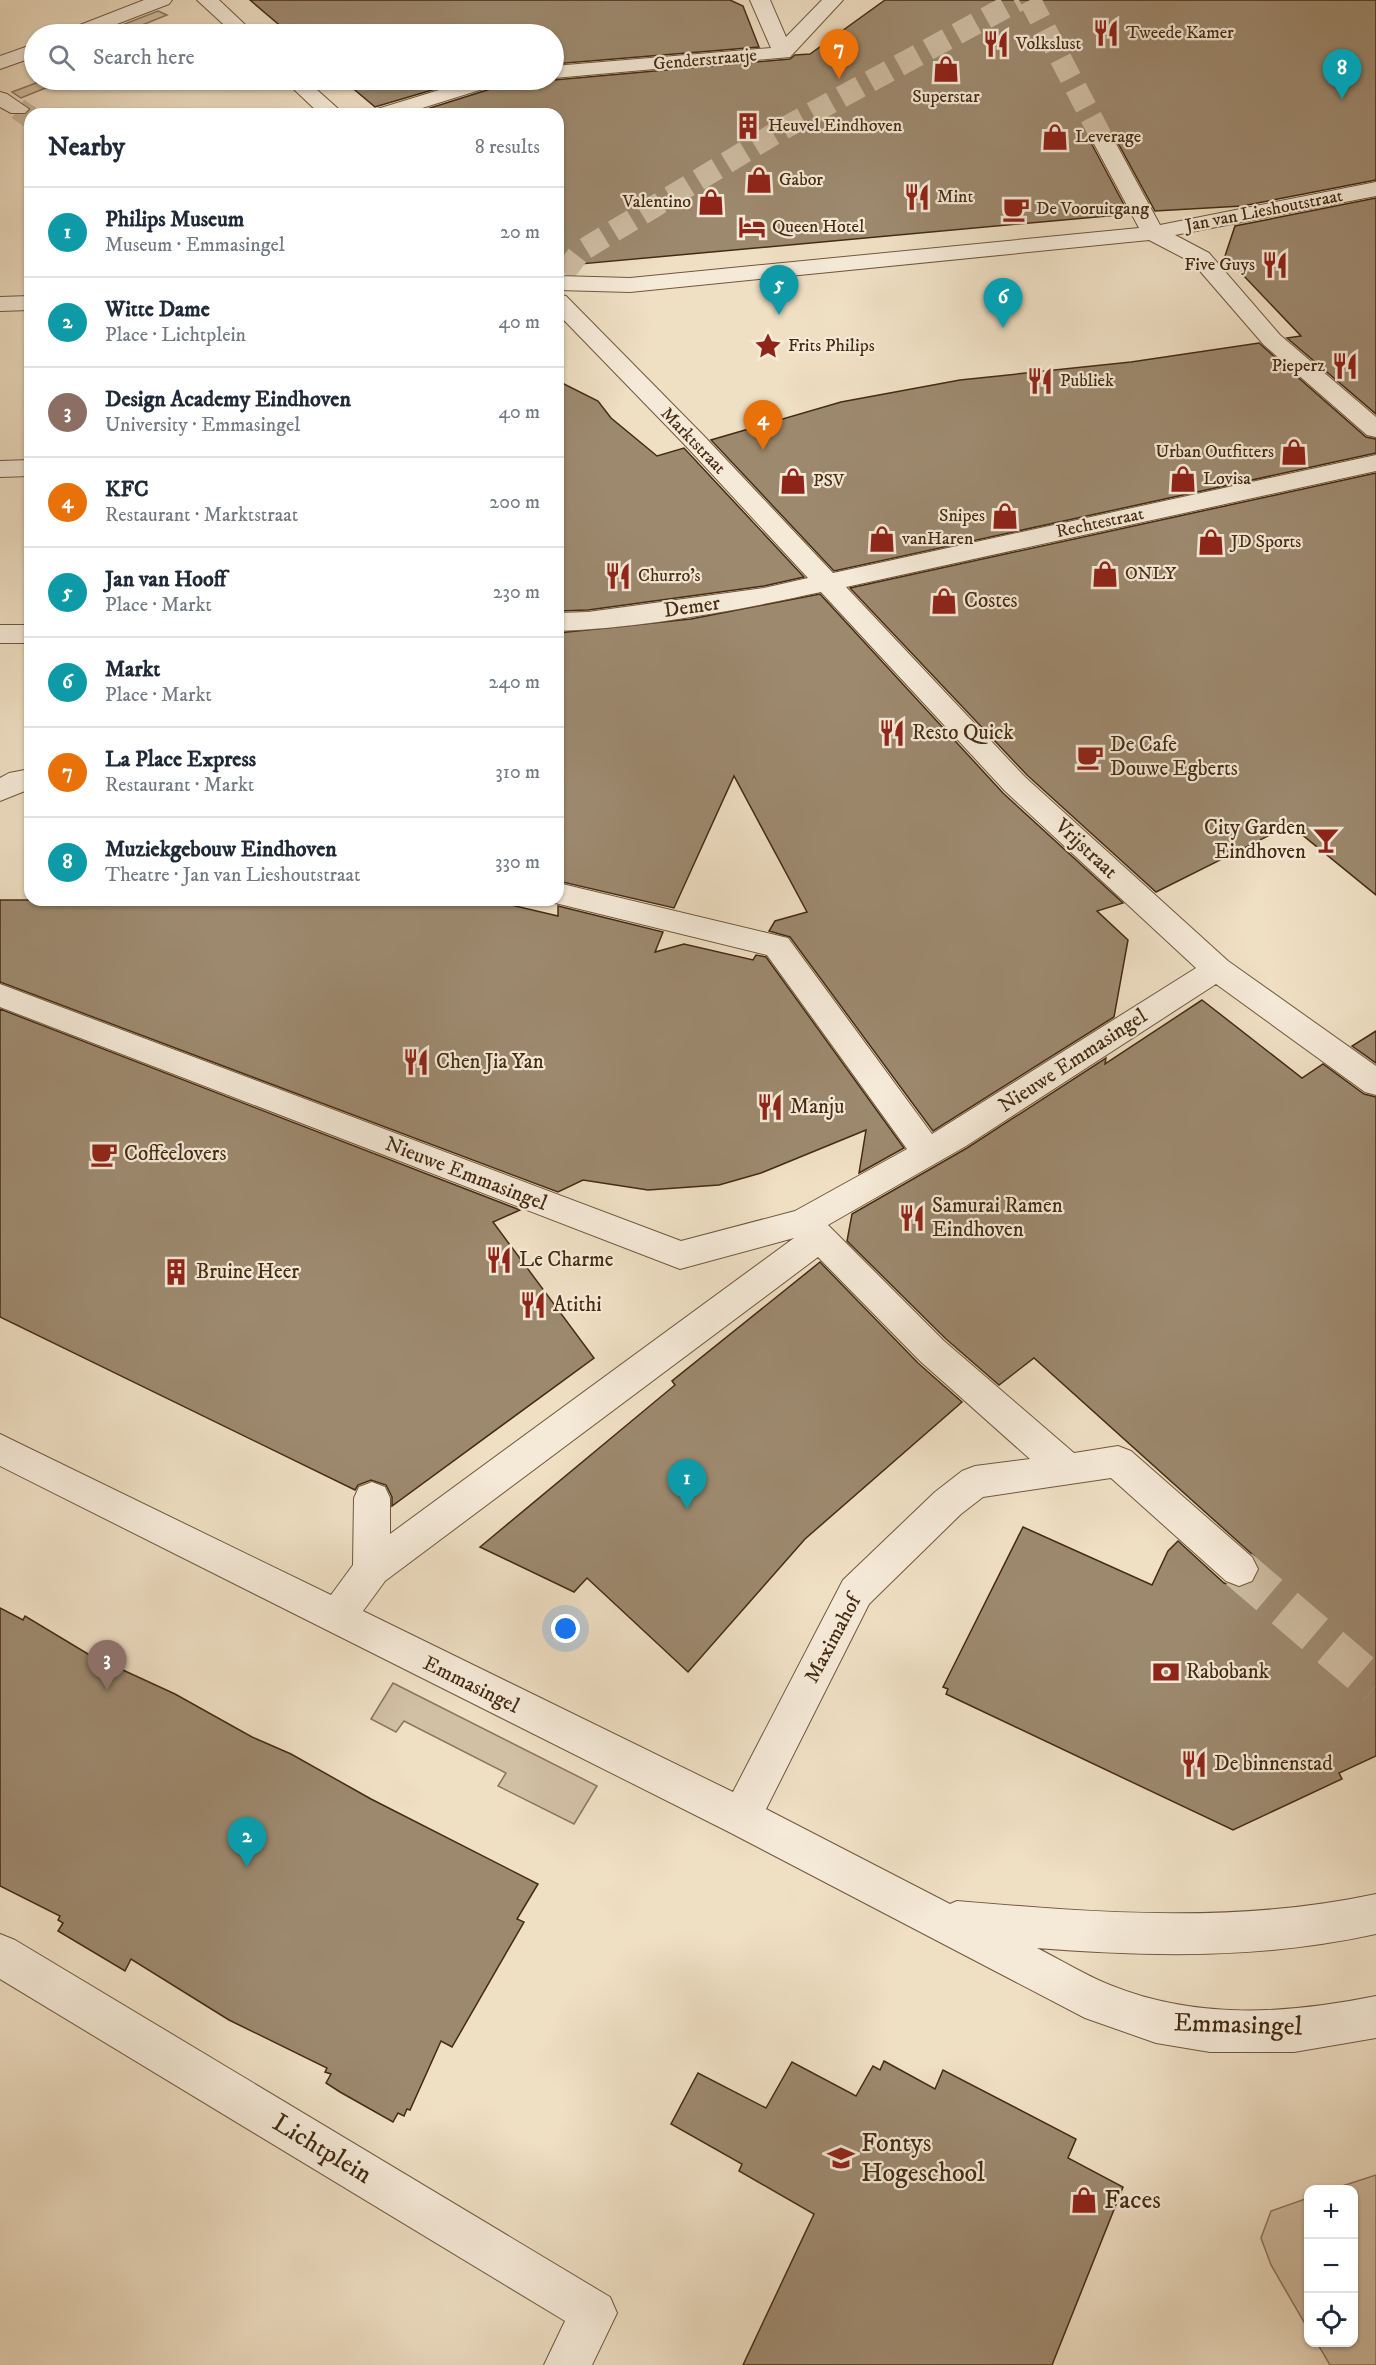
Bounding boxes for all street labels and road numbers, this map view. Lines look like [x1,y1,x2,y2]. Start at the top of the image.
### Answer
street label: Genderstraatje [652,45,758,75]
street label: Jan van Lieshoutstraat [1182,185,1345,237]
street label: Marktstraat [656,403,731,479]
street label: Rechtestraat [1054,503,1146,543]
street label: Demer [662,590,722,624]
street label: Vrijstraat [1048,813,1123,885]
street label: Nieuwe Emmasingel [994,1003,1153,1119]
street label: Nieuwe Emmasingel [381,1131,551,1217]
street label: Maximahof [799,1587,869,1688]
street label: Emmasingel [419,1651,524,1720]
street label: Emmasingel [1173,2006,1303,2044]
street label: Lichtplein [266,2106,378,2192]

